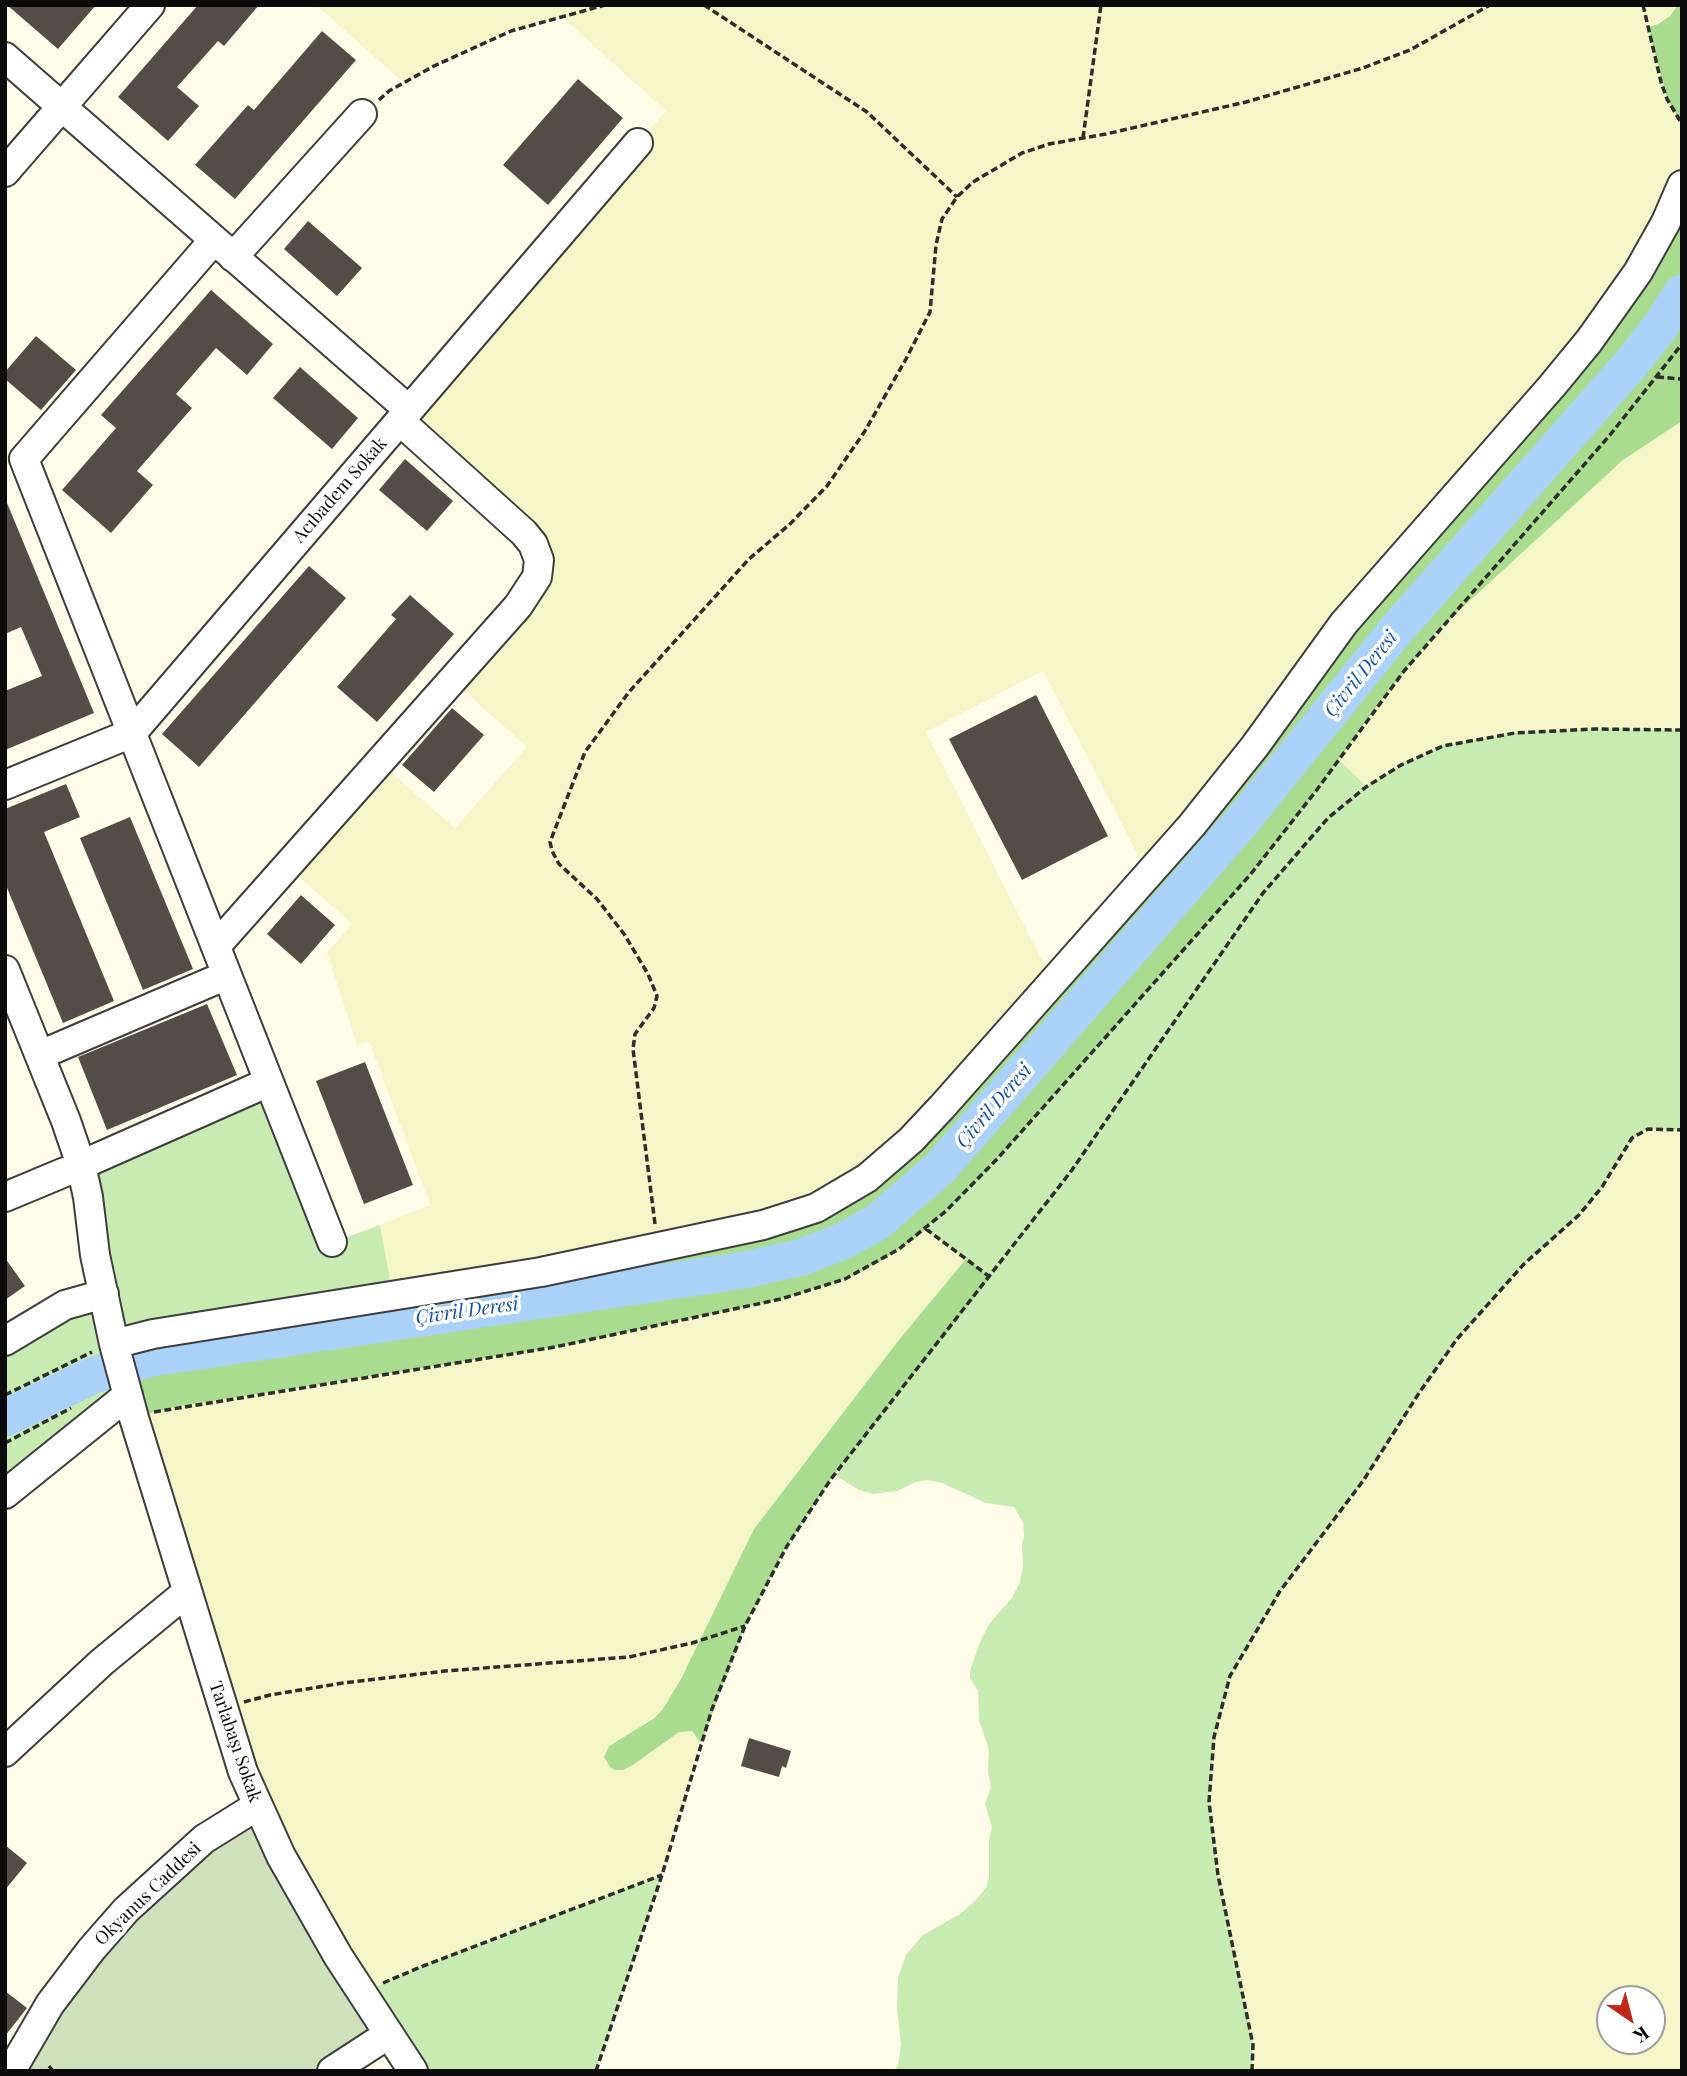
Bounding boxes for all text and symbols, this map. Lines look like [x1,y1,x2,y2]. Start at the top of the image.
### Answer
street label: Acıbadem Sokak [288,433,392,547]
water label: Çivril Deresi [1320,627,1402,721]
water label: Çivril Deresi [951,1059,1037,1153]
water label: Çivril Deresi [414,1293,520,1329]
street label: Tarlabaşı Sokak [204,1679,266,1805]
street label: Okyanus Caddesi [90,1838,206,1950]
north arrow [1596,1985,1666,2055]
text: K [1629,2021,1655,2050]

